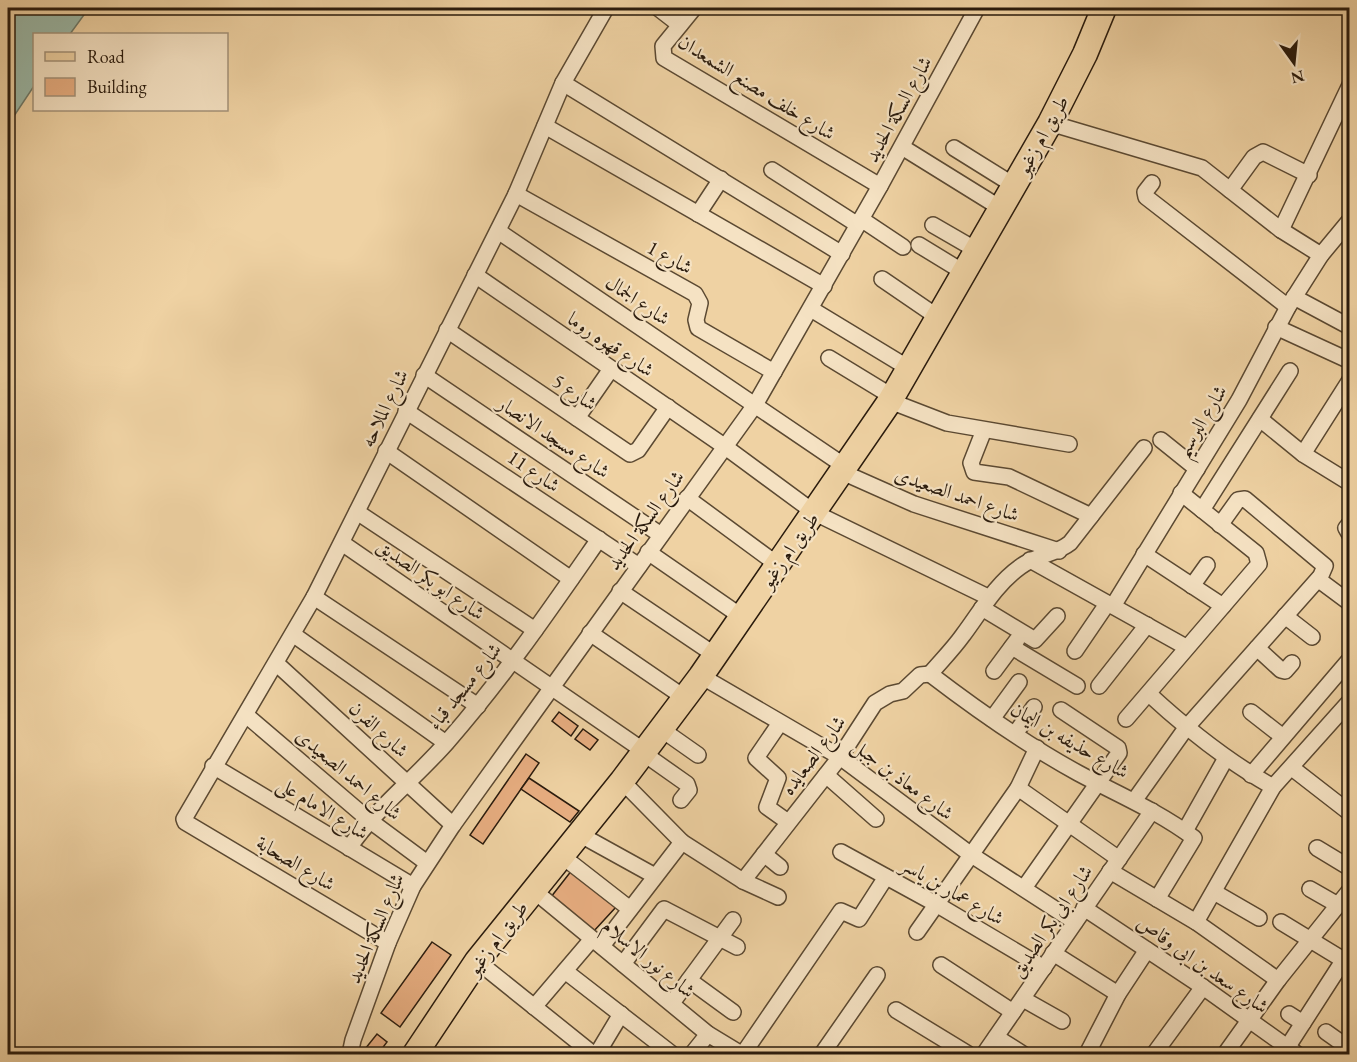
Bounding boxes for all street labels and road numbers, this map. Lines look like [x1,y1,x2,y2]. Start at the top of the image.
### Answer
street label: شارع خلف مصنع الشمعدان [671,28,841,150]
street label: شارع السكة الحديد [858,51,942,169]
street label: طريق ام زغيو [1009,91,1079,184]
street label: شارع 1 [640,234,697,284]
street label: شارع الجمال [598,269,675,335]
street label: شارع قهوه روما [560,306,659,387]
street label: شارع الملاحه [354,365,419,453]
street label: شارع 5 [545,368,602,420]
street label: شارع البرسيم [1169,380,1239,466]
street label: شارع مسجد الانصار [488,389,615,488]
street label: شارع 11 [500,444,565,502]
street label: شارع احمد الصعيدى [890,461,1023,532]
street label: شارع السكة الحديد [600,465,694,578]
street label: طريق ام زغيو [752,507,829,598]
street label: شارع ابو بكر الصديق [369,532,490,630]
street label: شارع مسجد قباء [421,637,511,738]
street label: شارع الفرن [340,695,414,767]
street label: شارع حذيفه بن اليمان [1004,696,1134,789]
street label: شارع الصعايده [775,710,855,803]
street label: شارع احمد الصعيدى [288,722,407,830]
street label: شارع معاذ بن جبل [844,732,959,830]
street label: شارع الامام على [270,770,374,850]
street label: شارع الصحابة [249,829,340,901]
street label: شارع عمار بن ياسر [893,850,1009,935]
street label: شارع ابى بكر الصديق [1004,860,1102,985]
street label: شارع السكة الحديد [340,869,414,989]
street label: طريق ام زغيو [459,895,538,985]
street label: شارع سعد بن ابى وقاص [1129,909,1274,1023]
street label: شارع نور الاسلام [594,912,701,1007]

